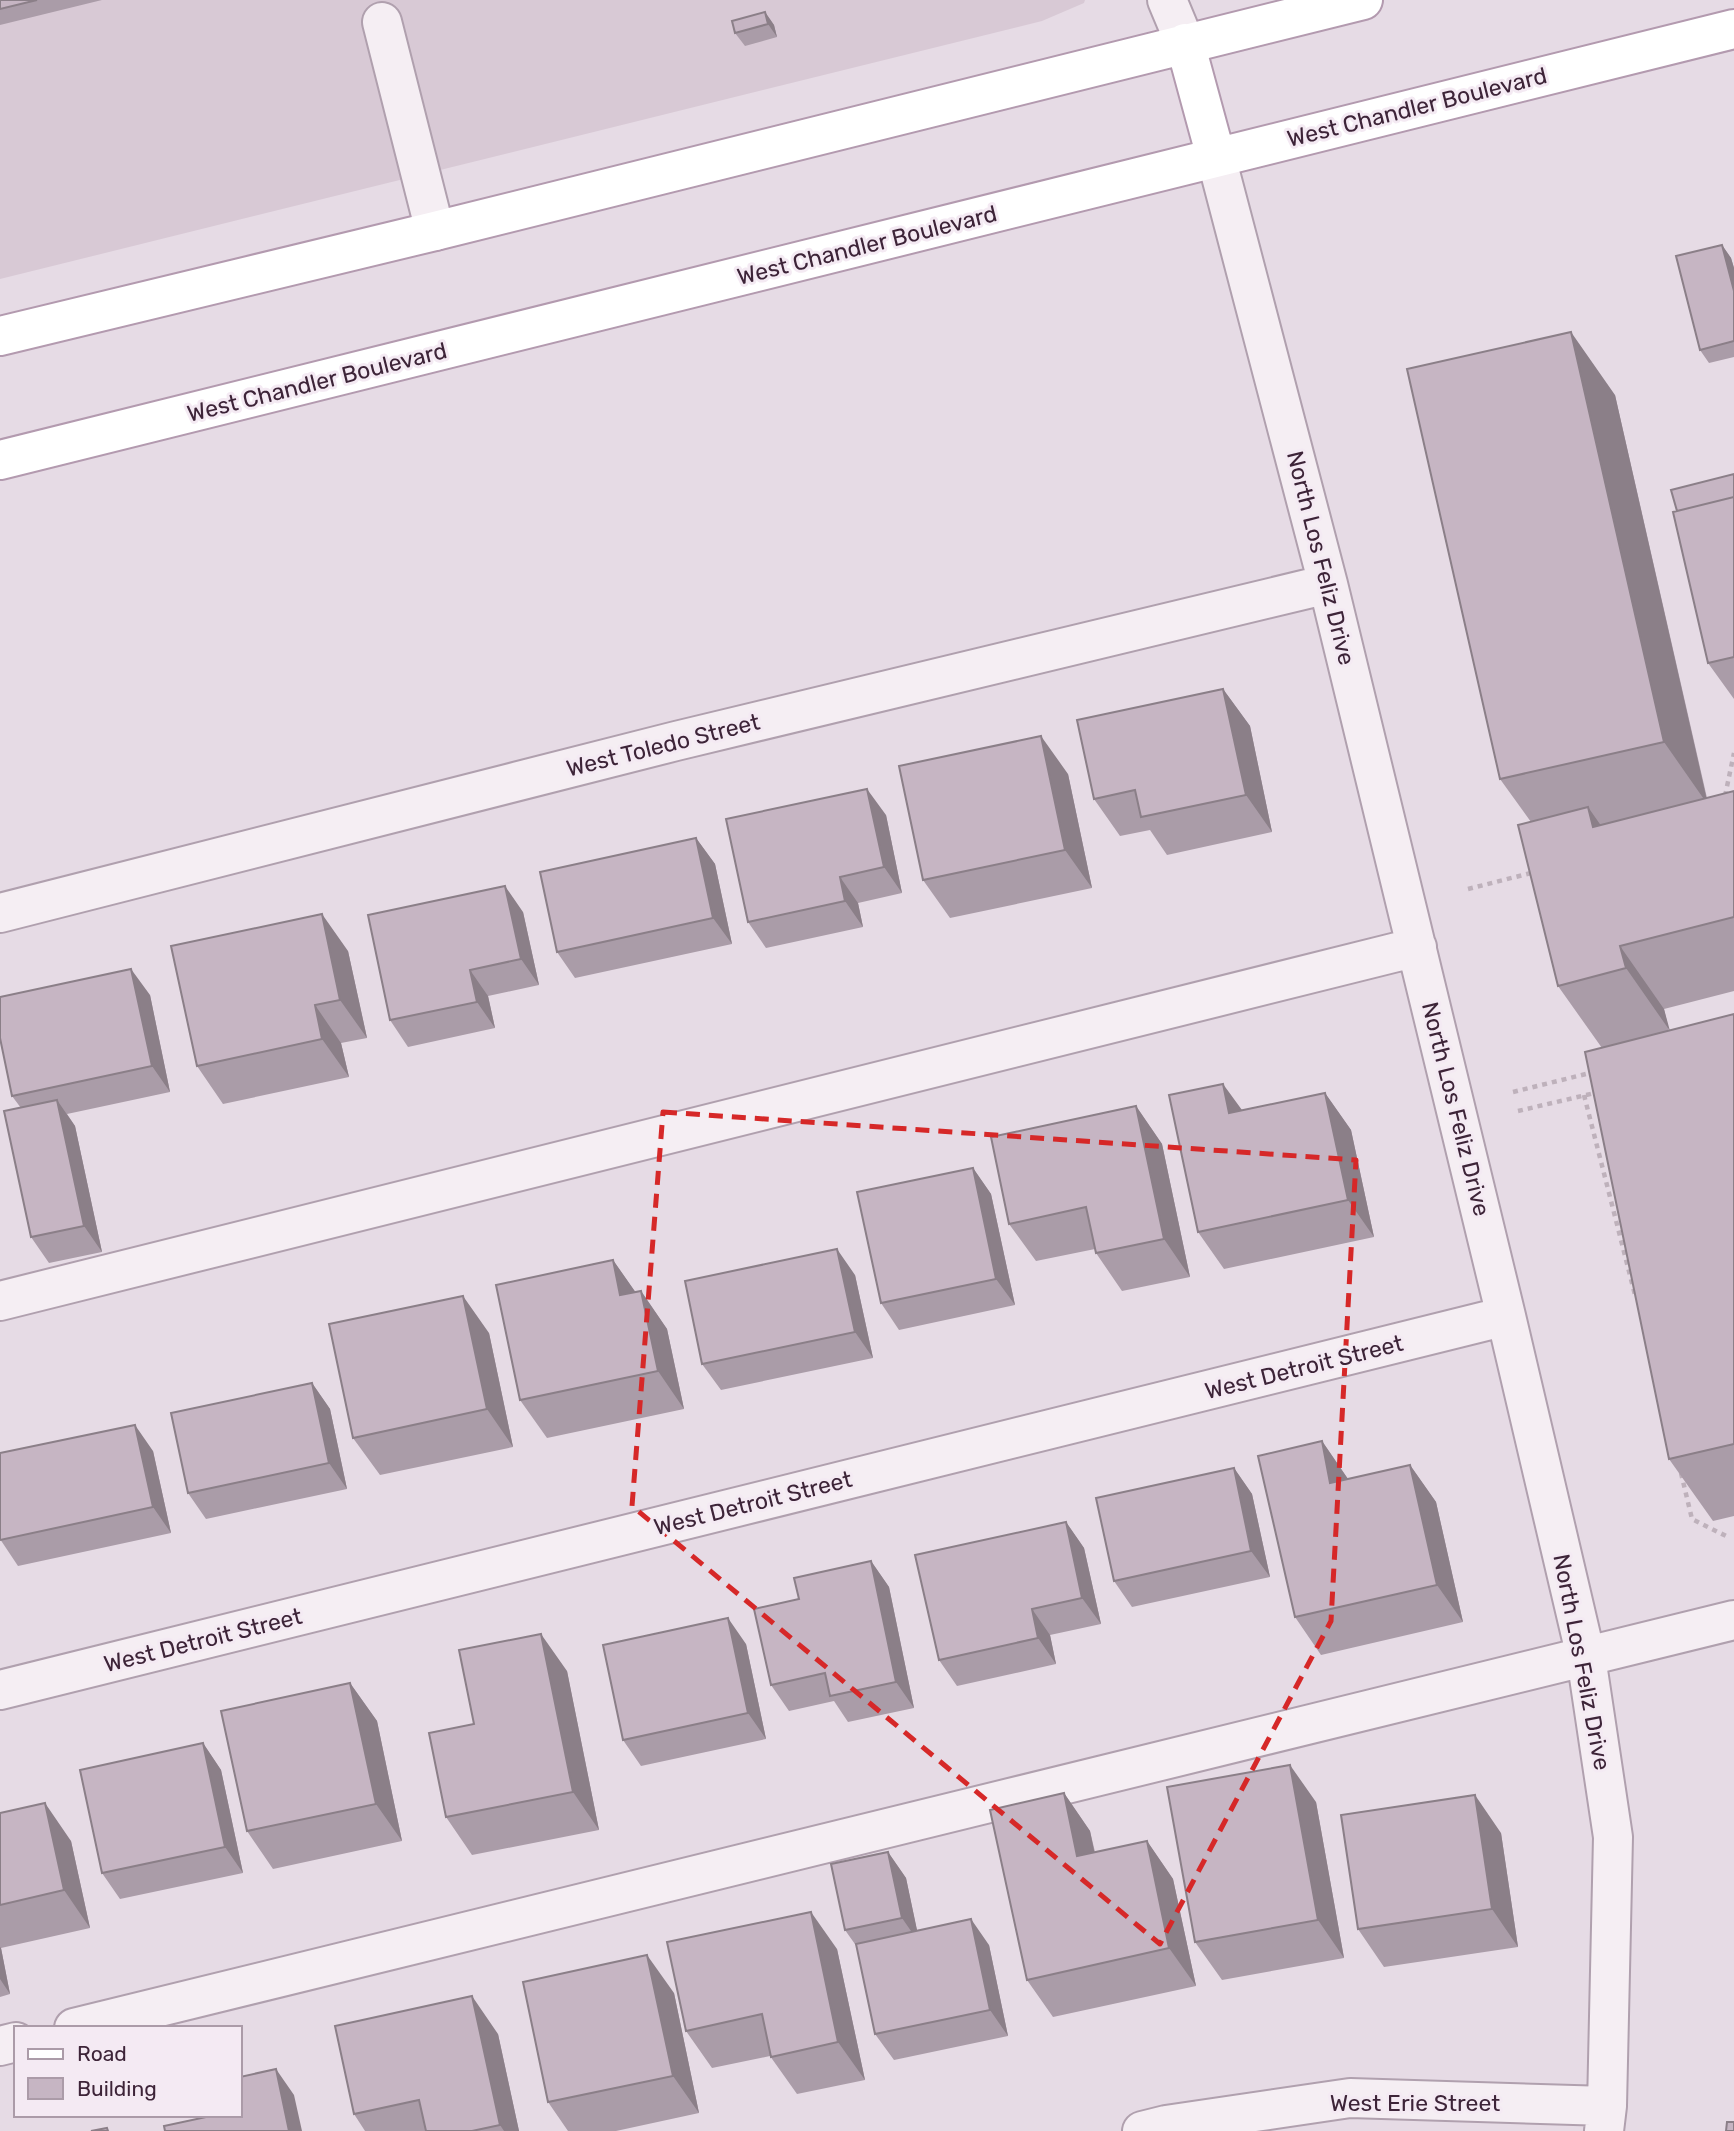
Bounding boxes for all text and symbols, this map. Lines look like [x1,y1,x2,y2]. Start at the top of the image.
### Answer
street label: West Chandler Boulevard [1284,61,1550,153]
street label: West Chandler Boulevard [734,199,1000,291]
street label: West Chandler Boulevard [184,336,450,428]
street label: North Los Feliz Drive [1281,448,1361,668]
street label: West Toledo Street [563,707,763,783]
street label: North Los Feliz Drive [1416,999,1496,1219]
street label: West Detroit Street [1202,1329,1406,1405]
street label: West Detroit Street [651,1465,855,1541]
street label: North Los Feliz Drive [1547,1551,1617,1773]
street label: West Detroit Street [101,1602,305,1678]
legend [14,2026,242,2117]
text: Road [77,2041,127,2066]
text: Building [77,2076,157,2101]
street label: West Erie Street [1330,2089,1500,2117]

